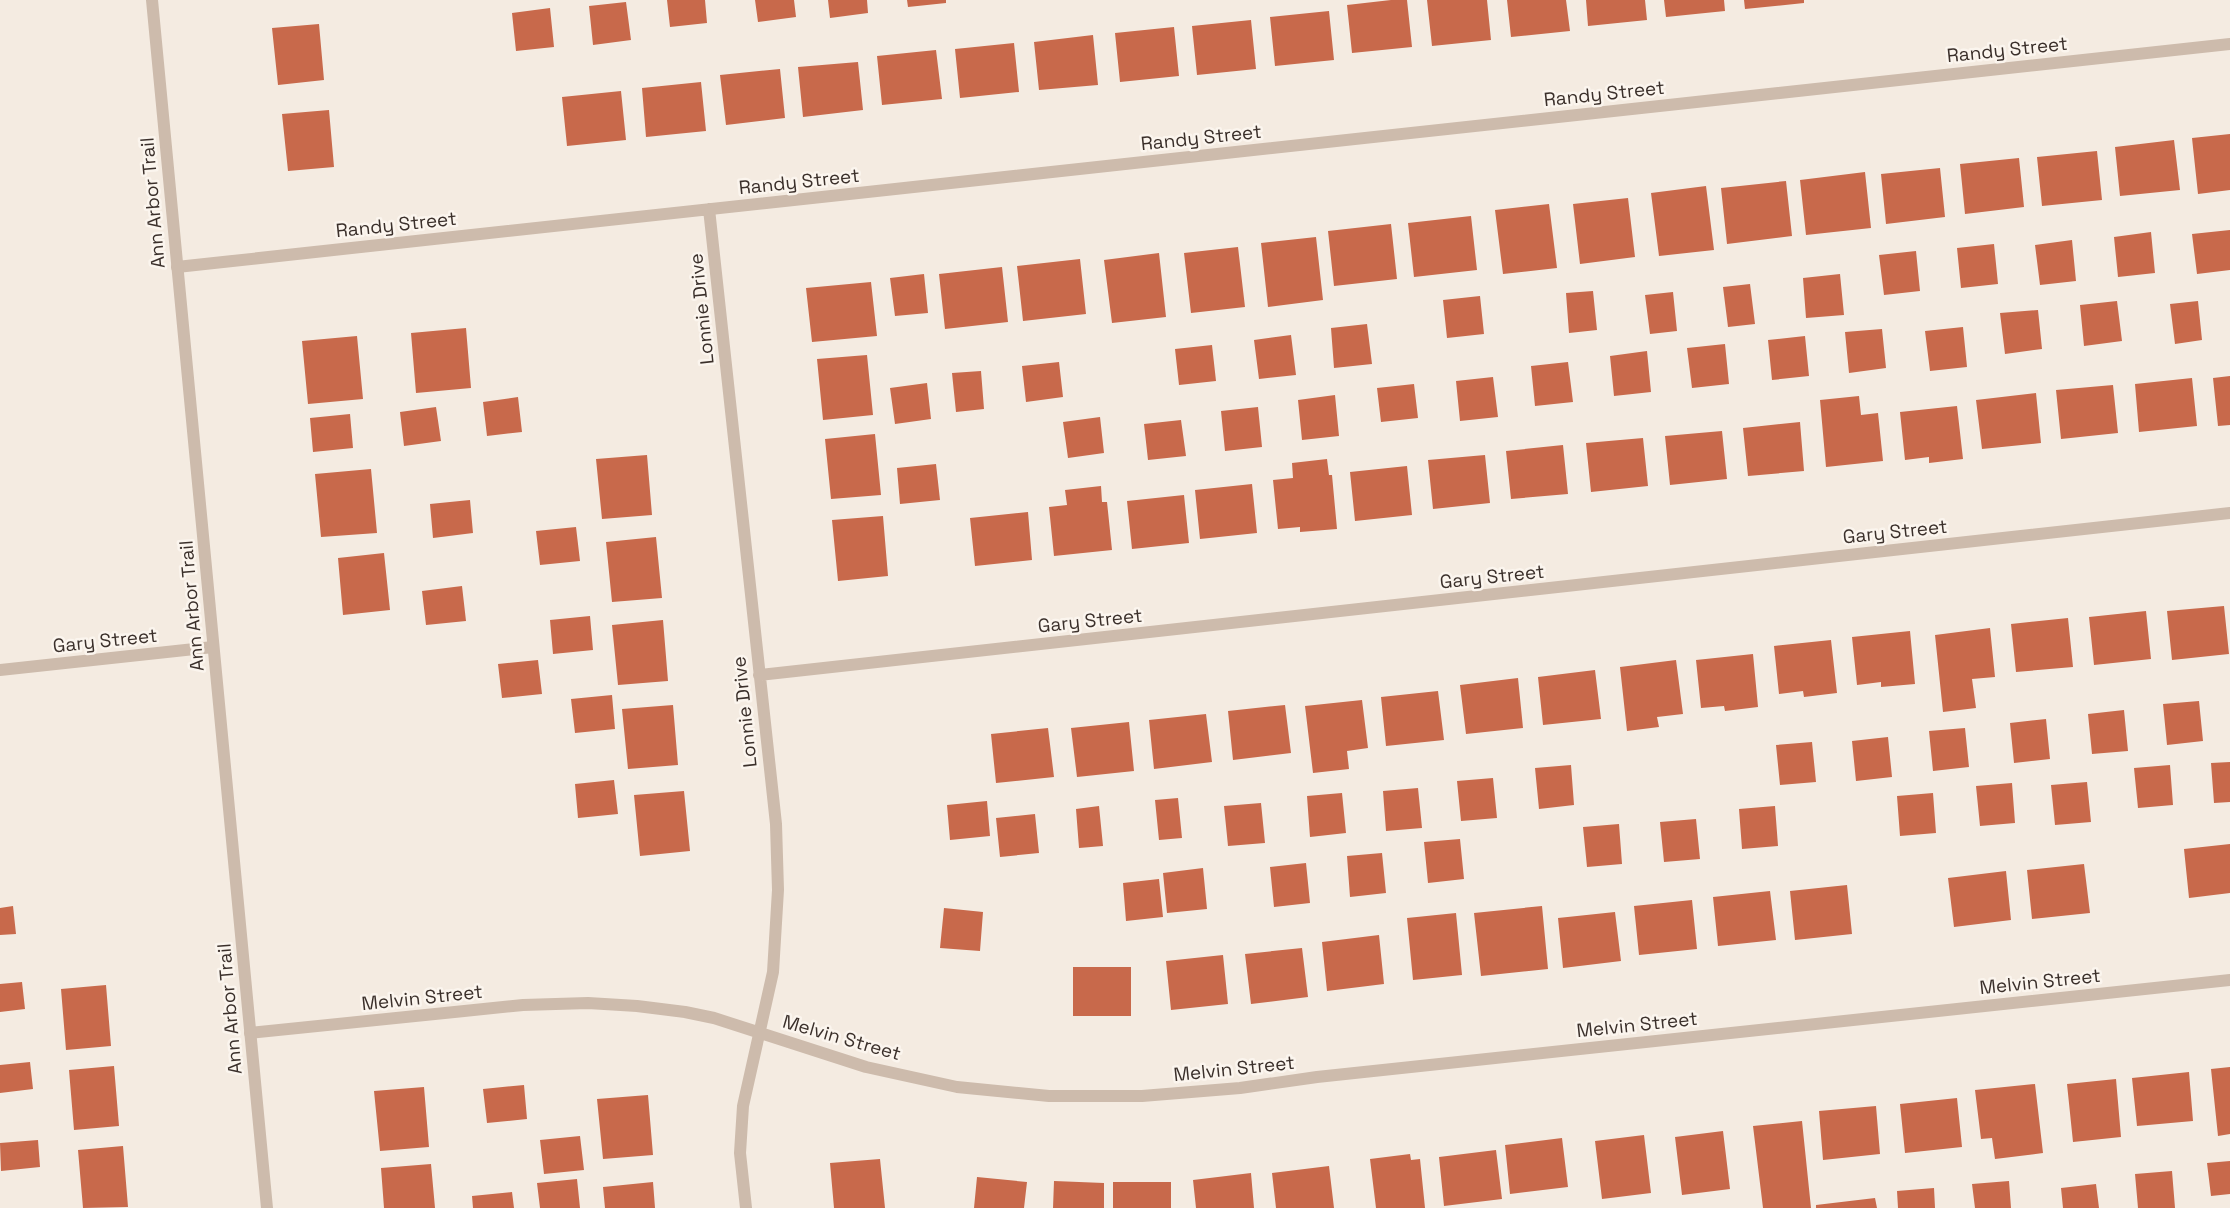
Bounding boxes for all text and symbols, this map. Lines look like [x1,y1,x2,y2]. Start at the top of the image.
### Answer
street label: Randy Street [1945,31,2069,68]
street label: Randy Street [1542,75,1666,112]
street label: Randy Street [1139,119,1263,156]
street label: Ann Arbor Trail [134,136,171,269]
street label: Randy Street [737,163,861,200]
street label: Randy Street [334,206,458,243]
street label: Lonnie Drive [683,252,720,366]
street label: Gary Street [1841,514,1949,549]
street label: Ann Arbor Trail [173,539,210,672]
street label: Gary Street [1438,559,1546,594]
street label: Gary Street [1036,603,1144,638]
street label: Gary Street [51,623,159,658]
street label: Lonnie Drive [726,655,763,769]
street label: Ann Arbor Trail [211,942,248,1075]
street label: Melvin Street [1978,963,2102,1000]
street label: Melvin Street [360,979,484,1016]
street label: Melvin Street [1575,1006,1699,1043]
street label: Melvin Street [780,1009,904,1066]
street label: Melvin Street [1172,1050,1296,1087]

